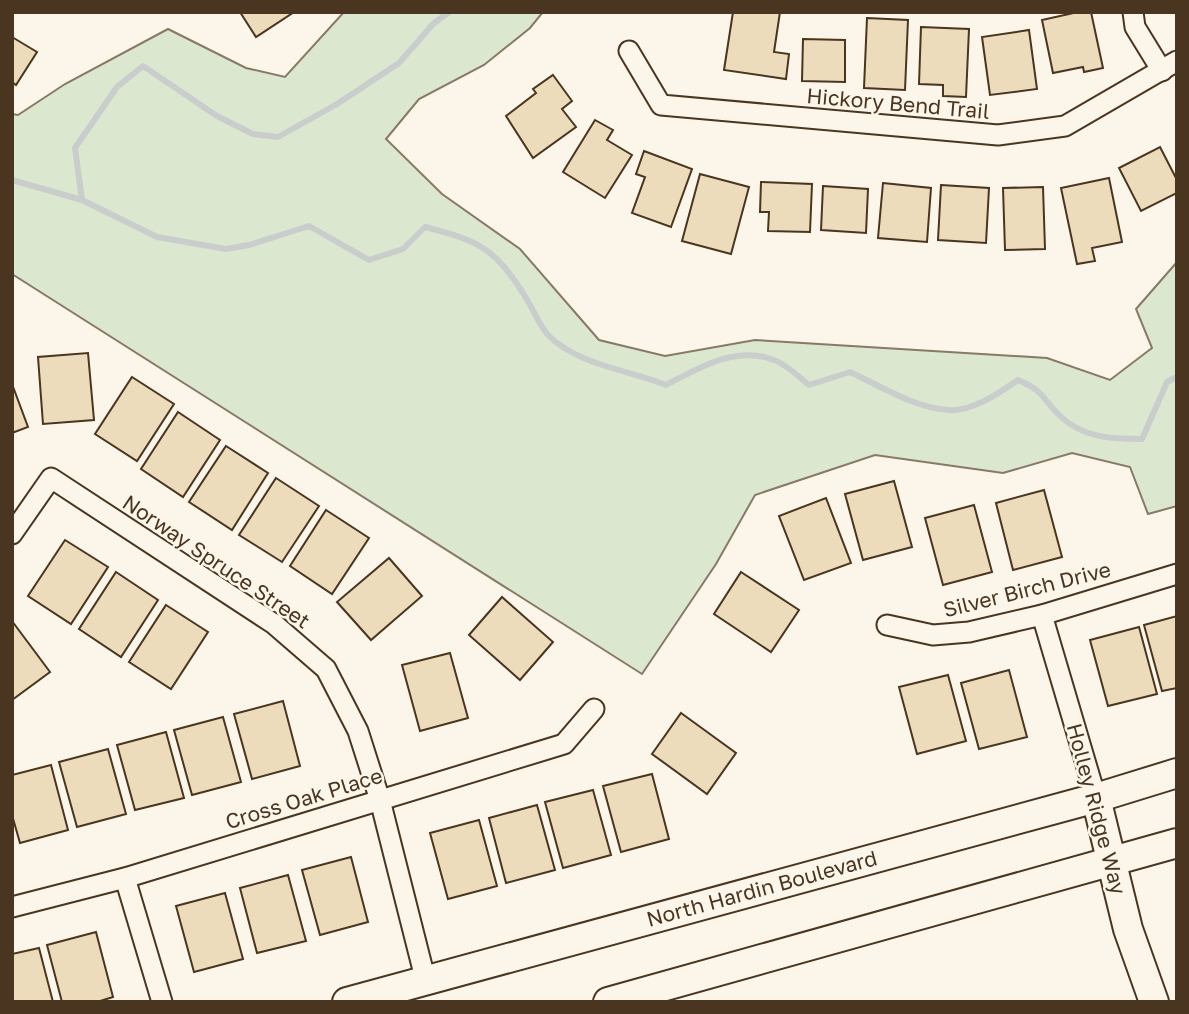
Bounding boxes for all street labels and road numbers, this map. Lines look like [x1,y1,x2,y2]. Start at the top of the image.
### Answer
street label: Hickory Bend Trail [806,82,991,124]
street label: Norway Spruce Street [118,489,315,634]
street label: Silver Birch Drive [940,556,1113,622]
street label: Holley Ridge Way [1062,720,1132,897]
street label: Cross Oak Place [222,762,385,834]
street label: North Hardin Boulevard [643,844,880,932]

